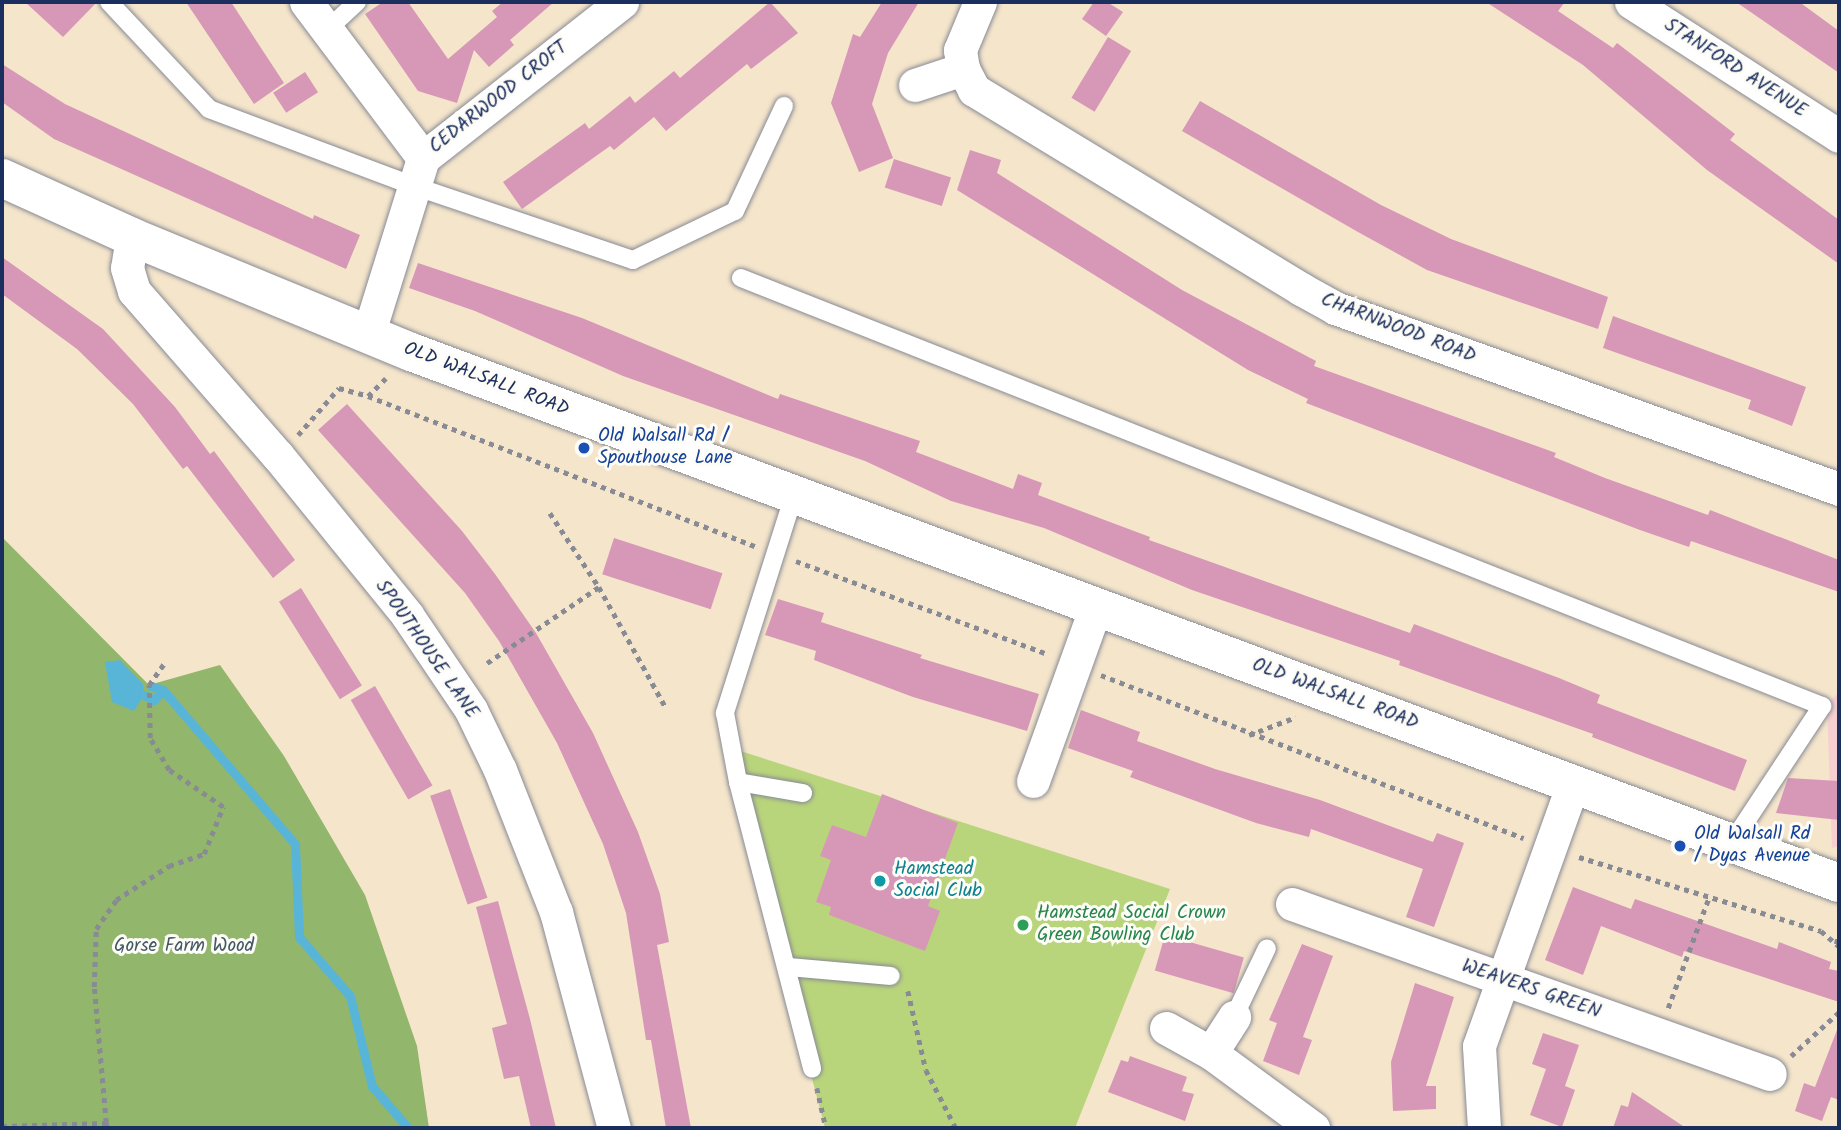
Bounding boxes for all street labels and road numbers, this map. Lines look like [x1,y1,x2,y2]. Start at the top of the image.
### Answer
street label: STANFORD AVENUE [1659,14,1811,124]
street label: CEDARWOOD CROFT [425,37,573,159]
street label: CHARNWOOD ROAD [1317,289,1479,369]
street label: OLD WALSALL ROAD [400,338,572,422]
street label: SPOUTHOUSE LANE [370,576,482,724]
street label: OLD WALSALL ROAD [1249,654,1421,736]
street label: WEAVERS GREEN [1459,956,1603,1024]

